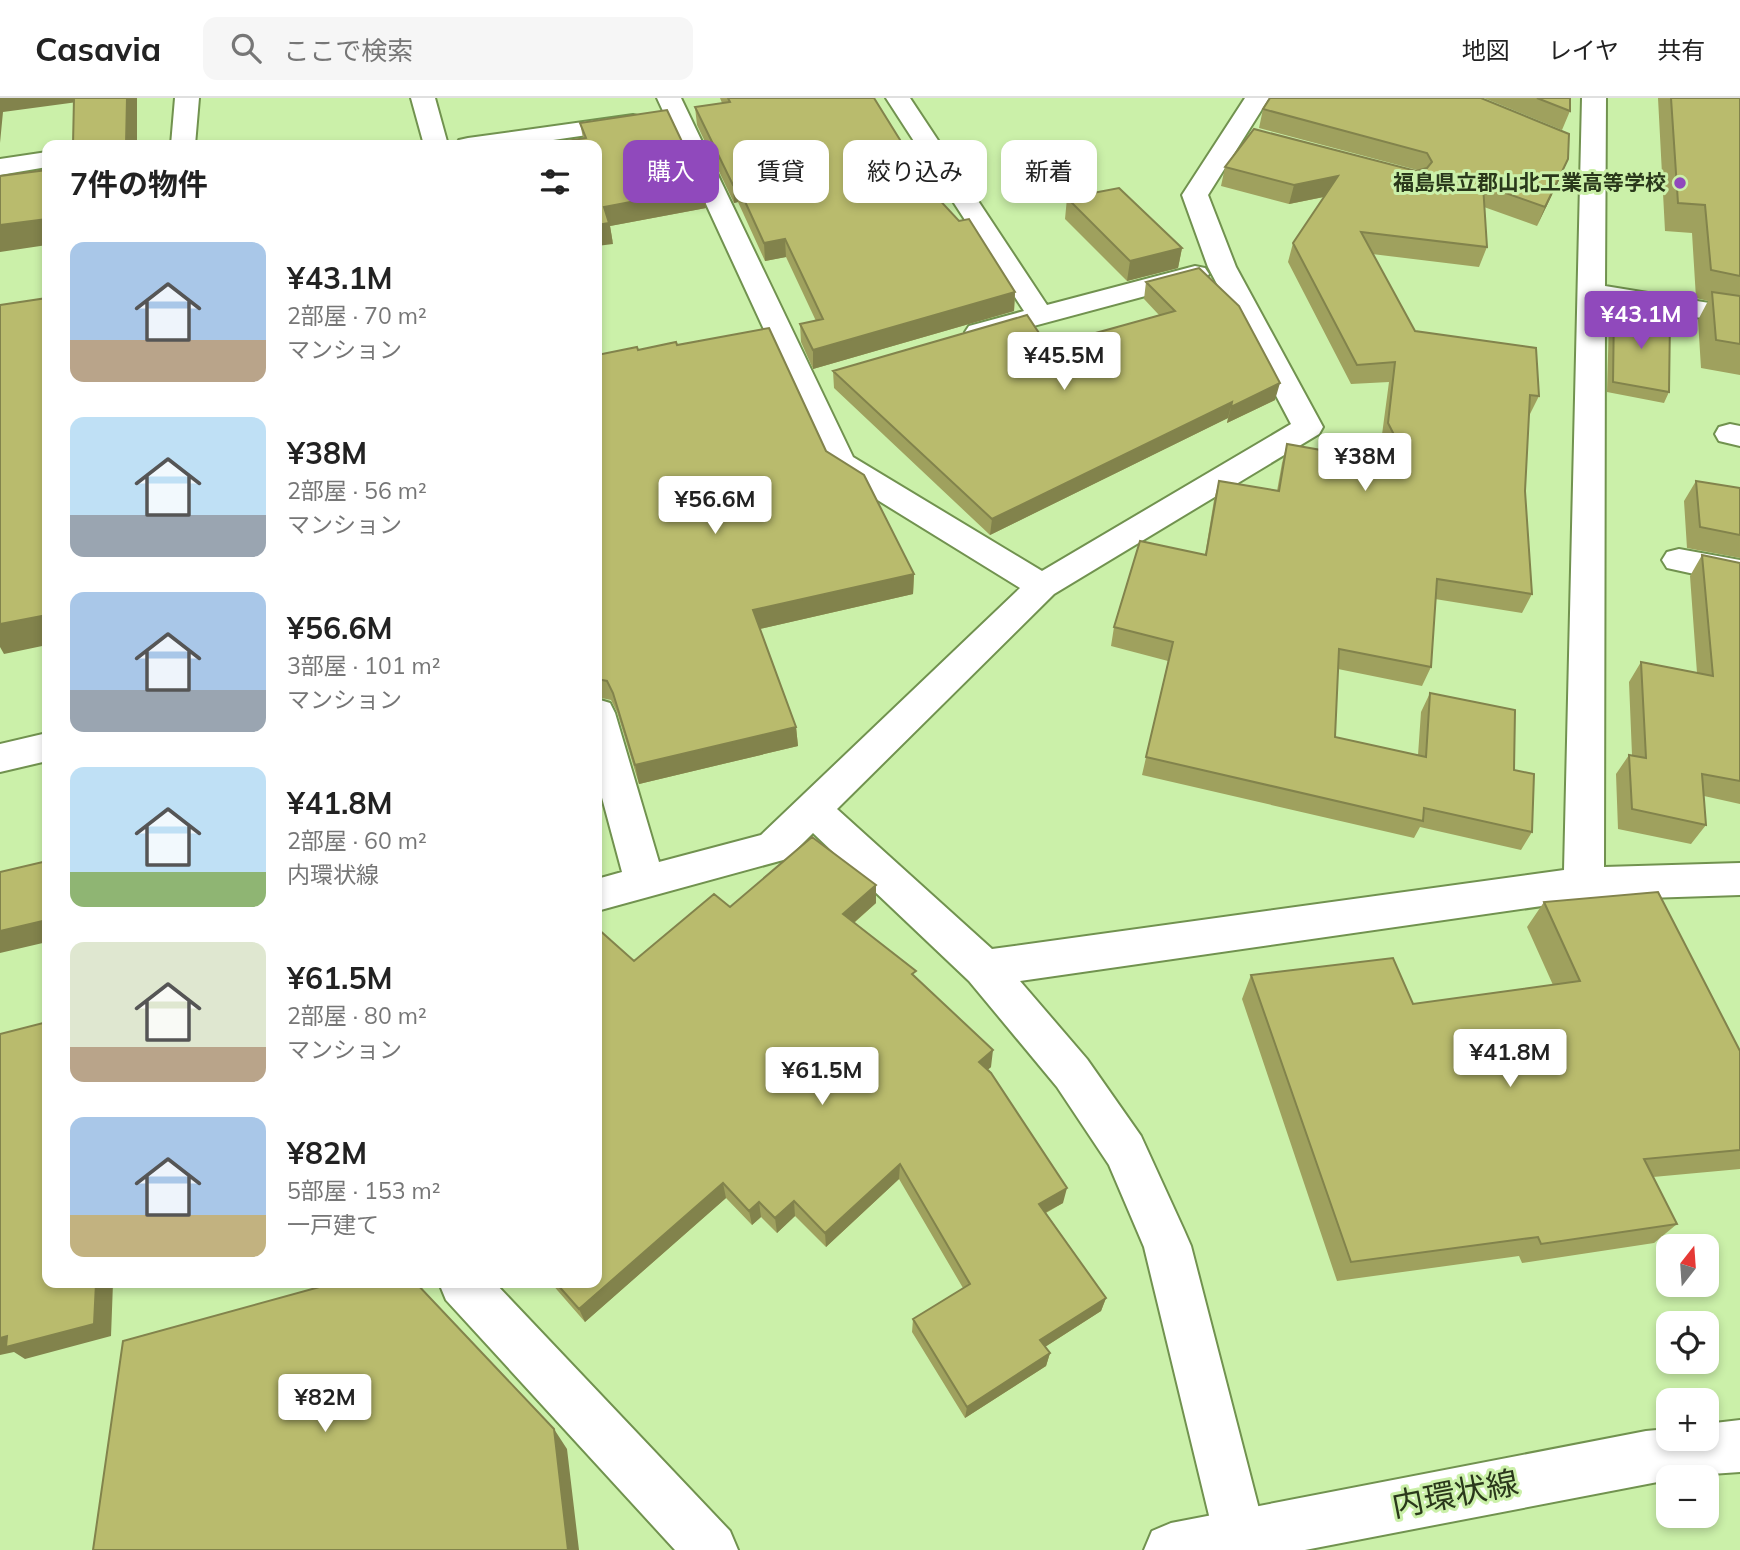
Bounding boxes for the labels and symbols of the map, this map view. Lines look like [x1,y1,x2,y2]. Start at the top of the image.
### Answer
place label: 福島県立郡山北工業高等学校 [1393,169,1666,195]
marker: 福島県立郡山北工業高等学校 [1672,175,1688,191]
pin: ¥43.1M [1584,292,1698,351]
pin: ¥45.5M [1007,332,1121,392]
pin: ¥38M [1324,434,1406,493]
pin: ¥56.6M [658,476,772,536]
pin: ¥41.8M [1453,1030,1567,1089]
pin: ¥61.5M [765,1048,879,1107]
north arrow [1656,1234,1718,1297]
pin: ¥82M [284,1374,366,1434]
street label: 内環状線 [1388,1461,1521,1525]

